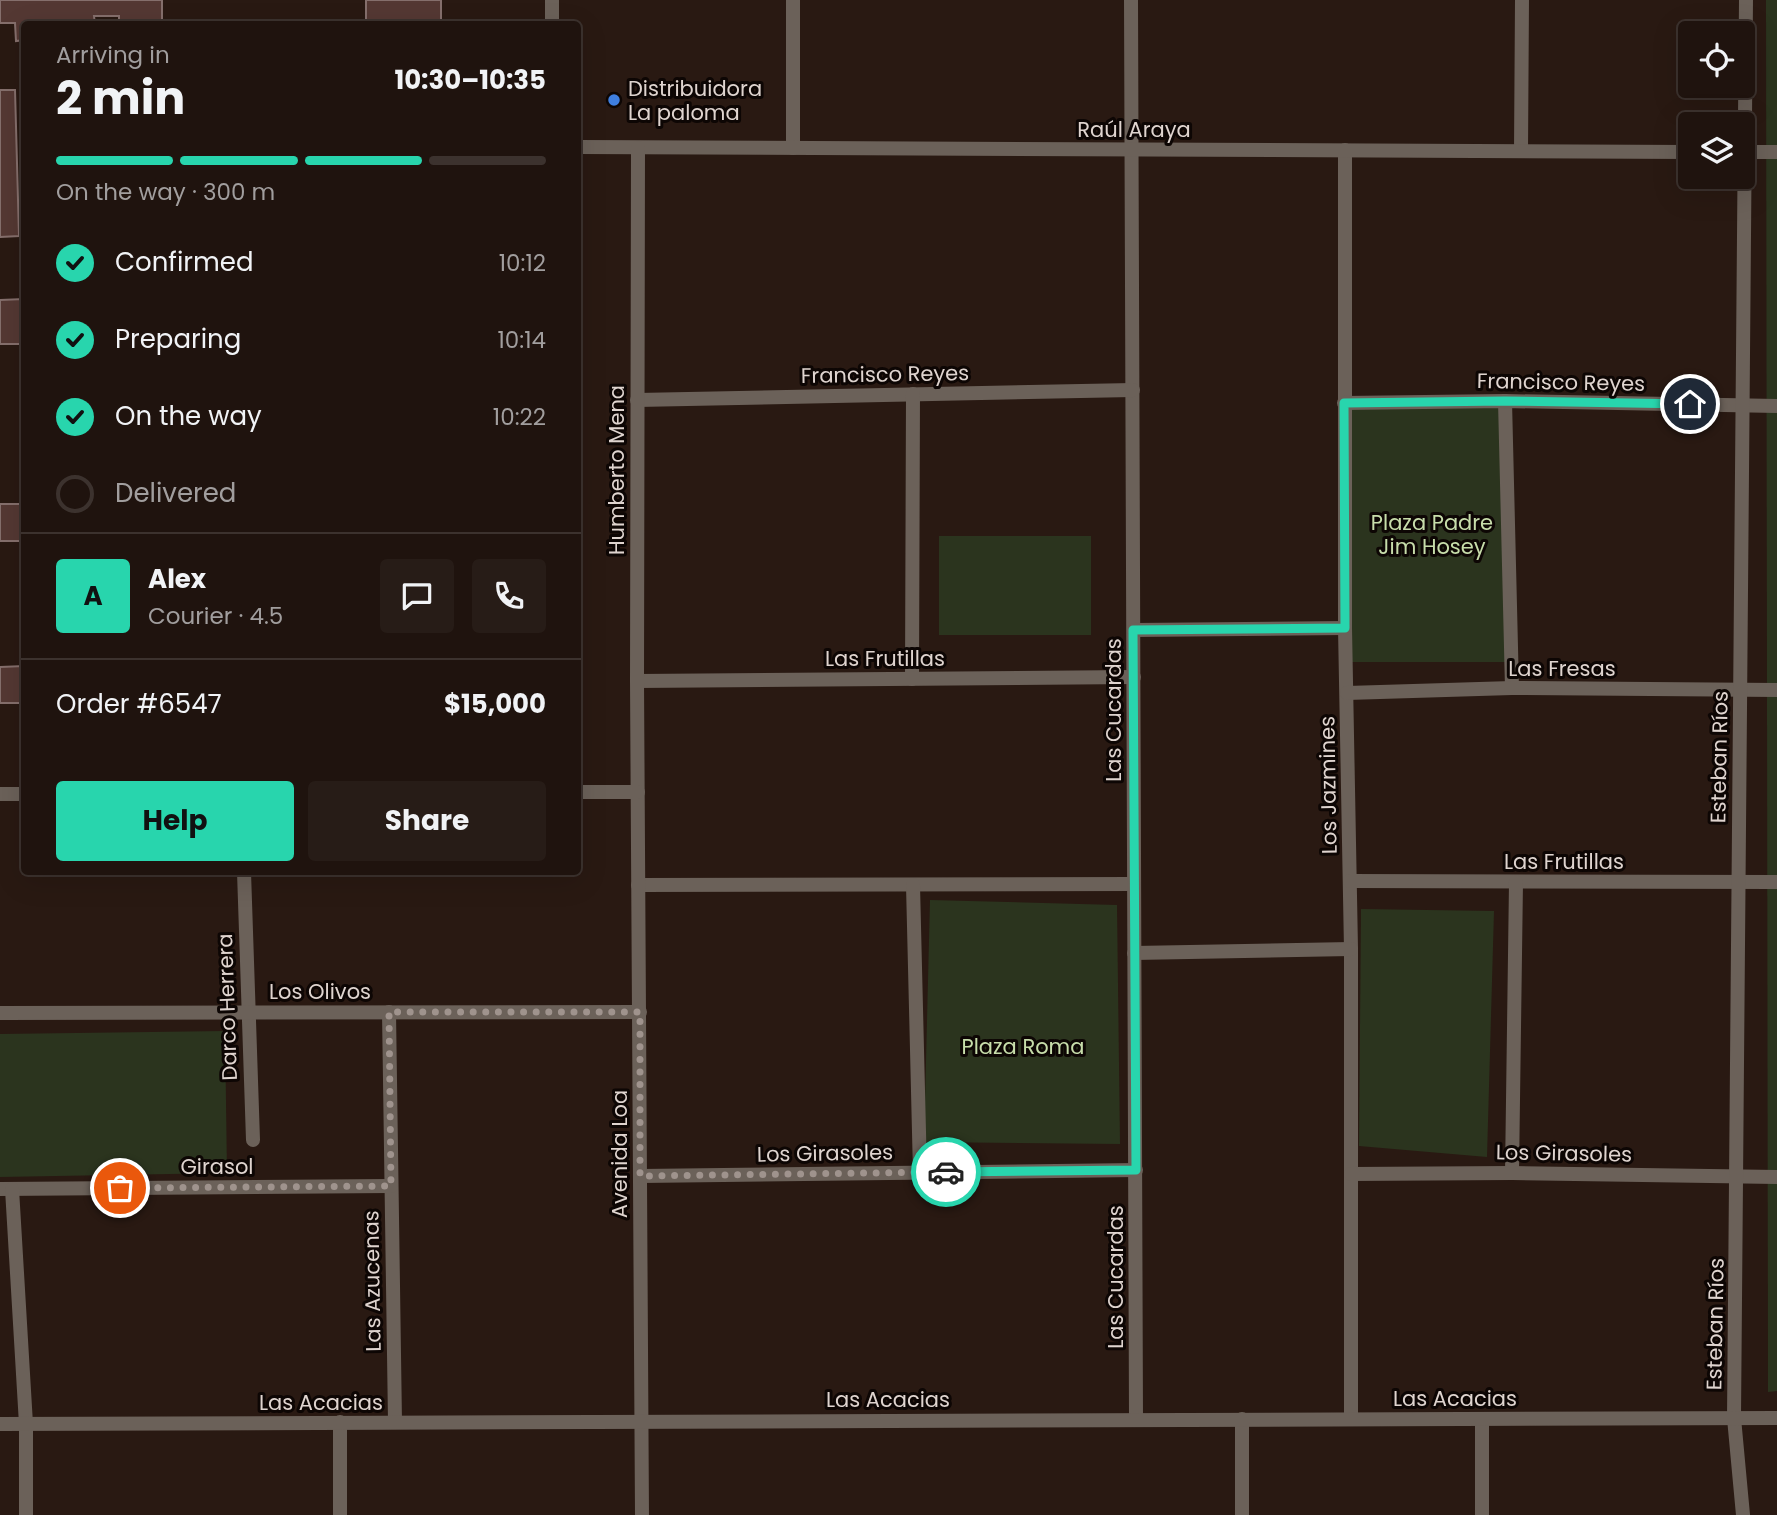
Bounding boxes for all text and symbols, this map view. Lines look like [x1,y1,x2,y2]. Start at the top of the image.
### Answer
map controls [1678,21,1755,189]
button: locate [1678,21,1755,98]
text: Arriving in [56,39,170,71]
text: 10:30–10:35 [394,62,546,98]
text: 2 min [56,66,185,130]
place label: Distribuidora La paloma [628,74,762,127]
marker: Distribuidora La paloma [606,92,622,108]
button: layers [1678,112,1755,189]
street label: Raúl Araya [1077,115,1191,144]
text: On the way · 300 m [56,176,275,208]
icon: check [56,244,94,282]
text: Confirmed [115,244,253,280]
text: 10:12 [499,247,546,279]
icon: check [56,321,94,359]
text: Preparing [115,321,241,357]
text: 10:14 [497,324,546,356]
street label: Francisco Reyes [801,358,969,390]
street label: Francisco Reyes [1477,366,1645,398]
pin [1660,374,1720,434]
street label: Humberto Mena [602,385,631,555]
icon: home [1671,385,1709,423]
icon: check [56,398,94,436]
text: On the way [115,398,262,434]
text: 10:22 [493,401,546,433]
text: Delivered [115,475,236,511]
park label: Plaza Padre Jim Hosey [1371,508,1493,561]
button: chat [380,559,454,633]
button: phone [472,559,546,633]
text: Alex [148,561,206,597]
text: A [83,578,103,614]
text: Courier · 4.5 [148,600,283,632]
street label: Las Cucardas [1099,638,1128,782]
street label: Las Frutillas [825,644,945,673]
street label: Las Fresas [1508,654,1616,683]
text: Order #6547 [56,686,222,722]
text: $15,000 [444,686,546,722]
street label: Esteban Ríos [1703,691,1735,823]
street label: Los Jazmines [1312,716,1344,854]
button: Help [56,781,294,861]
button: Share [308,781,546,861]
street label: Las Frutillas [1504,847,1624,876]
street label: Darco Herrera [210,933,244,1081]
street label: Los Olivos [269,977,371,1006]
park label: Plaza Roma [962,1032,1084,1061]
street label: Avenida Loa [605,1090,634,1218]
street label: Los Girasoles [757,1137,893,1169]
courier [911,1137,981,1207]
street label: Los Girasoles [1496,1137,1632,1169]
street label: Girasol [180,1152,254,1181]
icon: car [927,1153,965,1191]
pin [90,1158,150,1218]
icon: bag [101,1169,139,1207]
street label: Las Cucardas [1101,1205,1130,1349]
street label: Las Azucenas [356,1210,388,1352]
street label: Esteban Ríos [1699,1258,1731,1390]
street label: Las Acacias [1393,1384,1517,1413]
street label: Las Acacias [826,1385,950,1414]
street label: Las Acacias [259,1388,383,1417]

